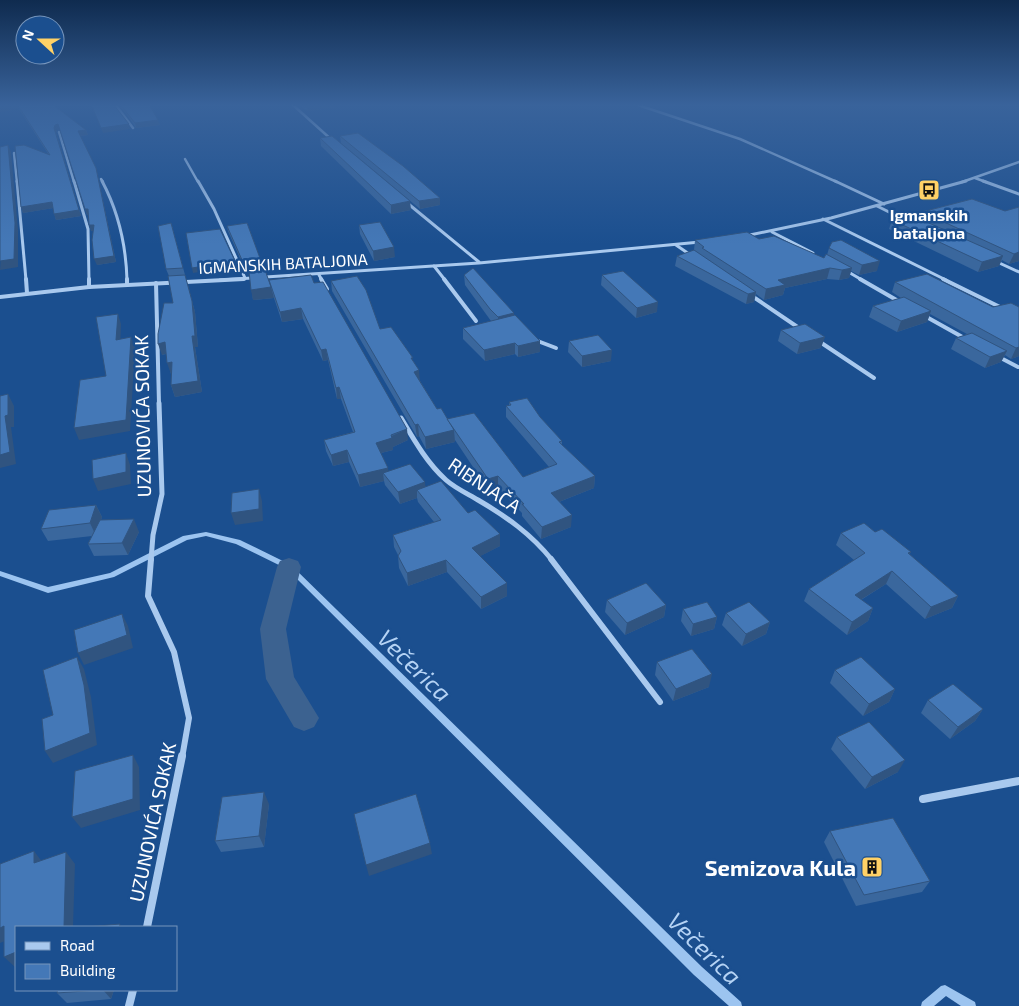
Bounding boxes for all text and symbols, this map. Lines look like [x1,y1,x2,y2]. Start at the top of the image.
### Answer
north arrow [15,15,65,65]
text: N [18,27,37,43]
bus stop icon: Igmanskih bataljona [917,178,941,202]
place label: Igmanskih bataljona [890,205,968,242]
street label: IGMANSKIH BATALJONA [198,249,368,277]
street label: UZUNOVIĆA SOKAK [129,334,155,498]
street label: RIBNJAČA [444,452,526,518]
water label: Večerica [372,623,458,707]
street label: UZUNOVIĆA SOKAK [124,740,180,904]
place label: Semizova Kula [705,854,856,880]
building icon: Semizova Kula [860,855,884,879]
water label: Večerica [662,906,748,990]
legend [15,926,178,991]
text: Road [60,936,95,954]
text: Building [60,961,116,979]

